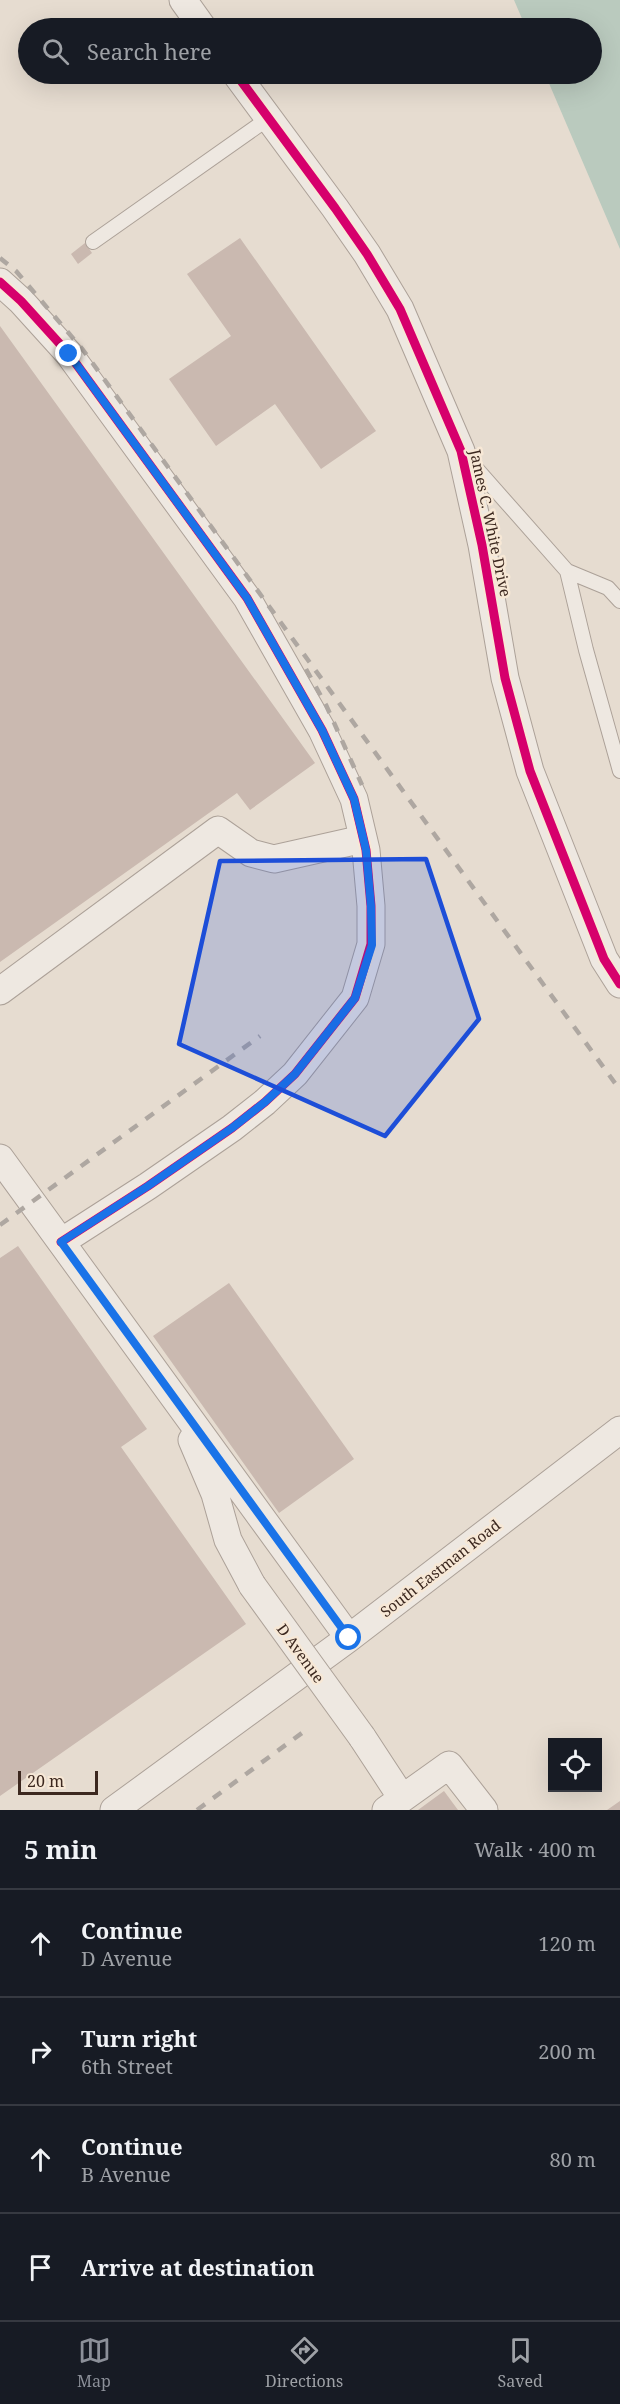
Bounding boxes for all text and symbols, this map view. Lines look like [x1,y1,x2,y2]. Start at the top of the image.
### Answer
search box [18,18,602,84]
icon: search [39,35,72,68]
text: Search here [87,36,212,66]
route end [55,340,81,366]
street label: James C. White Drive [465,446,516,599]
street label: South Eastman Road [376,1515,504,1621]
street label: D Avenue [273,1619,329,1687]
route start [335,1624,361,1650]
map controls [548,1738,602,1792]
button: locate [548,1738,602,1792]
scale bar [18,1768,98,1796]
text: 20 m [27,1770,64,1792]
text: 5 min [24,1831,98,1867]
text: Walk · 400 m [474,1836,596,1863]
text: Continue [81,1915,183,1945]
icon: ahead [24,1927,57,1960]
text: 120 m [538,1930,596,1957]
text: D Avenue [81,1945,172,1972]
text: Turn right [81,2023,197,2053]
icon: right [24,2035,57,2068]
text: 200 m [538,2038,596,2065]
text: 6th Street [81,2053,173,2080]
text: Continue [81,2131,183,2161]
icon: ahead [24,2143,57,2176]
text: 80 m [550,2146,596,2173]
text: B Avenue [81,2161,171,2188]
icon: arrive [24,2251,57,2284]
text: Arrive at destination [81,2252,315,2282]
tab: Map [77,2334,111,2392]
tab: Directions [265,2334,343,2392]
tab: Saved [498,2334,543,2392]

